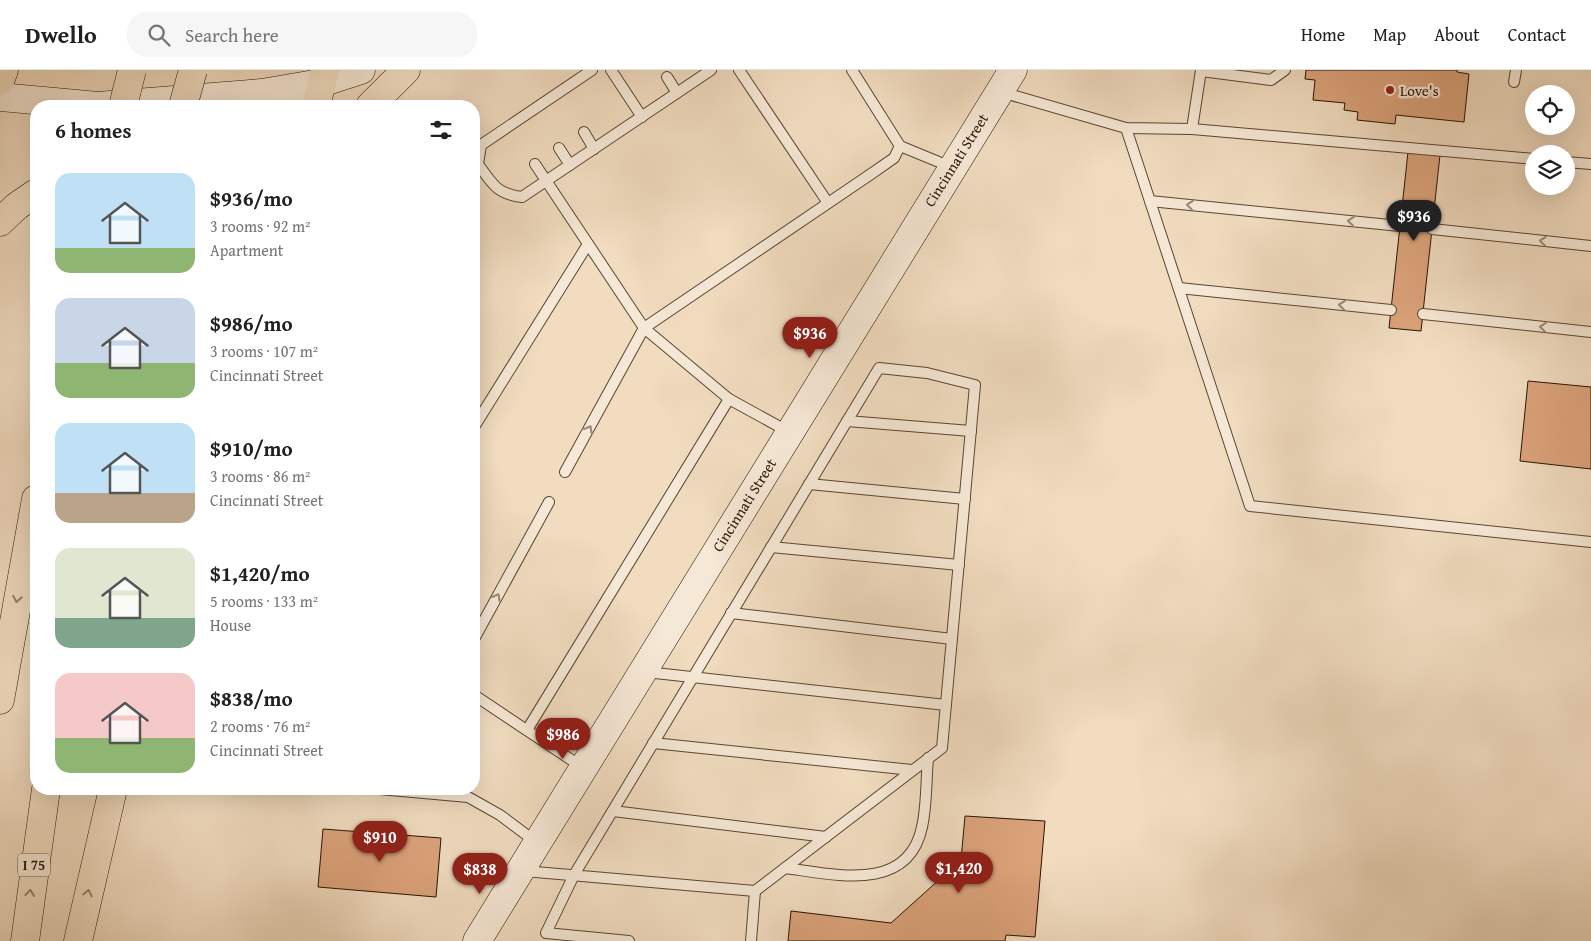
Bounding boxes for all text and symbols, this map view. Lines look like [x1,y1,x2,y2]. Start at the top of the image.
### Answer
search box [127,12,477,57]
text: Dwello [25,17,97,52]
icon: search [145,21,173,49]
text: Search here [185,21,279,49]
text: Home [1301,21,1345,48]
text: Map [1373,21,1406,48]
text: About [1434,21,1480,48]
text: Contact [1508,21,1566,48]
place label: Love's [1400,80,1439,101]
marker: Love's [1384,84,1396,96]
map controls [1525,85,1575,195]
button: locate [1525,85,1575,135]
street label: Cincinnati Street [919,109,993,211]
text: 6 homes [55,115,131,146]
icon: filters [427,116,455,144]
button: layers [1525,145,1575,195]
text: $936/mo [210,183,293,214]
icon: home [95,193,155,253]
one-way arrow [1185,200,1193,211]
pin: $936 [1384,200,1444,242]
text: $936 [1397,204,1431,228]
text: 3 rooms · 92 m² [210,214,310,238]
one-way arrow [1347,216,1355,227]
one-way arrow [1538,235,1546,246]
text: Apartment [210,238,283,262]
one-way arrow [1338,300,1346,311]
text: $986/mo [210,308,293,339]
pin: $936 [780,316,840,359]
icon: home [95,318,155,378]
text: $936 [793,321,827,345]
one-way arrow [1538,322,1546,333]
text: 3 rooms · 107 m² [210,339,318,363]
text: Cincinnati Street [210,363,323,387]
one-way arrow [583,425,593,434]
text: $910/mo [210,433,293,464]
icon: home [95,443,155,503]
street label: Cincinnati Street [707,454,781,556]
text: 3 rooms · 86 m² [210,464,310,488]
text: Cincinnati Street [210,488,323,512]
text: $1,420/mo [210,558,310,589]
icon: home [95,568,155,628]
text: 5 rooms · 133 m² [210,589,318,613]
one-way arrow [491,593,501,602]
one-way arrow [12,594,22,603]
text: House [210,613,251,637]
text: $838/mo [210,683,293,714]
icon: home [95,693,155,753]
text: 2 rooms · 76 m² [210,714,310,738]
pin: $986 [533,718,593,760]
text: $986 [546,722,580,746]
text: Cincinnati Street [210,738,323,762]
pin: $910 [350,820,410,863]
text: $910 [363,825,397,849]
pin: $838 [450,852,510,895]
pin: $1,420 [918,852,1000,894]
road number: I 75 [18,854,50,876]
text: $1,420 [936,856,982,880]
text: $838 [463,857,497,881]
one-way arrow [24,888,35,896]
one-way arrow [82,889,93,898]

